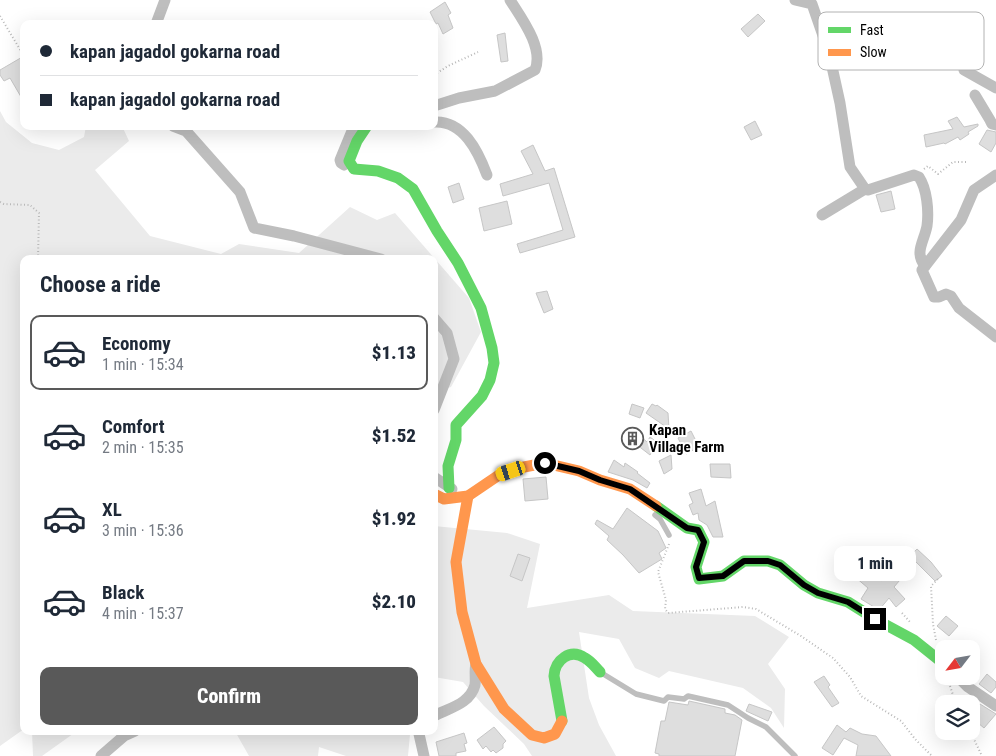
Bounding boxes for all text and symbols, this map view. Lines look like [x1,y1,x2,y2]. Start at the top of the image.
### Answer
legend [818,12,984,70]
text: Fast [860,22,884,38]
text: kapan jagadol gokarna road [70,40,280,63]
text: Slow [860,44,887,60]
text: kapan jagadol gokarna road [70,88,280,111]
text: Choose a ride [40,272,161,297]
icon: car [42,330,87,375]
text: Economy [102,332,171,355]
text: $1.13 [372,341,416,364]
text: 1 min · 15:34 [102,355,184,374]
icon: car [42,413,87,458]
text: Comfort [102,415,165,438]
place label: Kapan Village Farm [649,421,724,456]
text: $1.52 [372,424,416,447]
building icon: Kapan Village Farm [621,427,645,451]
text: 2 min · 15:35 [102,438,184,457]
route start [534,452,556,474]
car [494,459,527,483]
icon: car [42,496,87,541]
text: XL [102,498,122,521]
text: $1.92 [372,507,416,530]
text: 3 min · 15:36 [102,521,184,540]
callout: 1 min [834,546,916,582]
text: 1 min [857,554,893,573]
icon: car [42,579,87,624]
text: Black [102,581,144,604]
text: $2.10 [372,590,416,613]
text: 4 min · 15:37 [102,604,184,623]
route end [864,608,886,630]
north arrow [935,640,980,685]
map controls [935,640,980,740]
button: Confirm [40,667,418,725]
button: layers [935,695,980,740]

